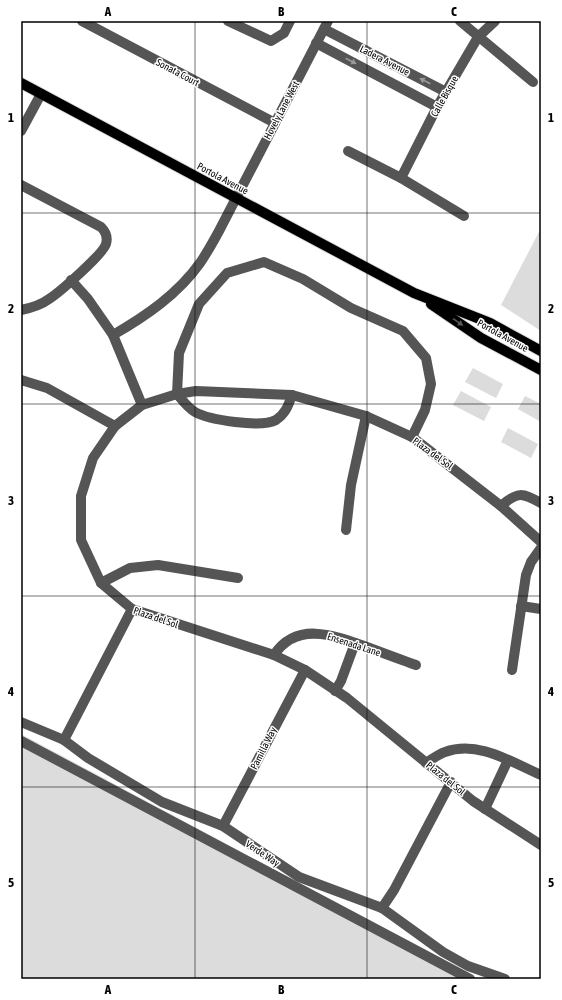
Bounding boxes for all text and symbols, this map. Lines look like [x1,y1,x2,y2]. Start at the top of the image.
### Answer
text: A [104,4,112,19]
text: B [278,4,285,19]
text: C [451,4,457,19]
street label: Ladera Avenue [358,43,412,78]
street label: Sonata Court [154,57,201,88]
one-way arrow [345,58,357,64]
street label: Calle Bisque [429,74,460,119]
one-way arrow [420,77,431,84]
street label: Hovely Lane West [262,79,301,141]
text: 1 [8,110,14,125]
text: 1 [548,110,554,125]
street label: Portola Avenue [195,160,251,197]
text: 2 [8,301,14,316]
text: 2 [548,301,554,316]
street label: Portola Avenue [476,317,530,354]
one-way arrow [453,318,463,326]
street label: Plaza del Sol [411,435,455,472]
text: 3 [8,493,14,508]
text: 3 [548,493,554,508]
street label: Plaza del Sol [132,605,180,630]
street label: Ensenada Lane [326,631,382,658]
text: 4 [7,684,14,699]
text: 4 [547,684,554,699]
street label: Pamilla Way [248,725,279,771]
street label: Plaza del Sol [424,759,468,798]
street label: Verde Way [244,838,282,869]
text: 5 [8,875,14,890]
text: 5 [548,875,554,890]
text: A [104,982,112,997]
text: B [278,982,285,997]
text: C [451,982,457,997]

